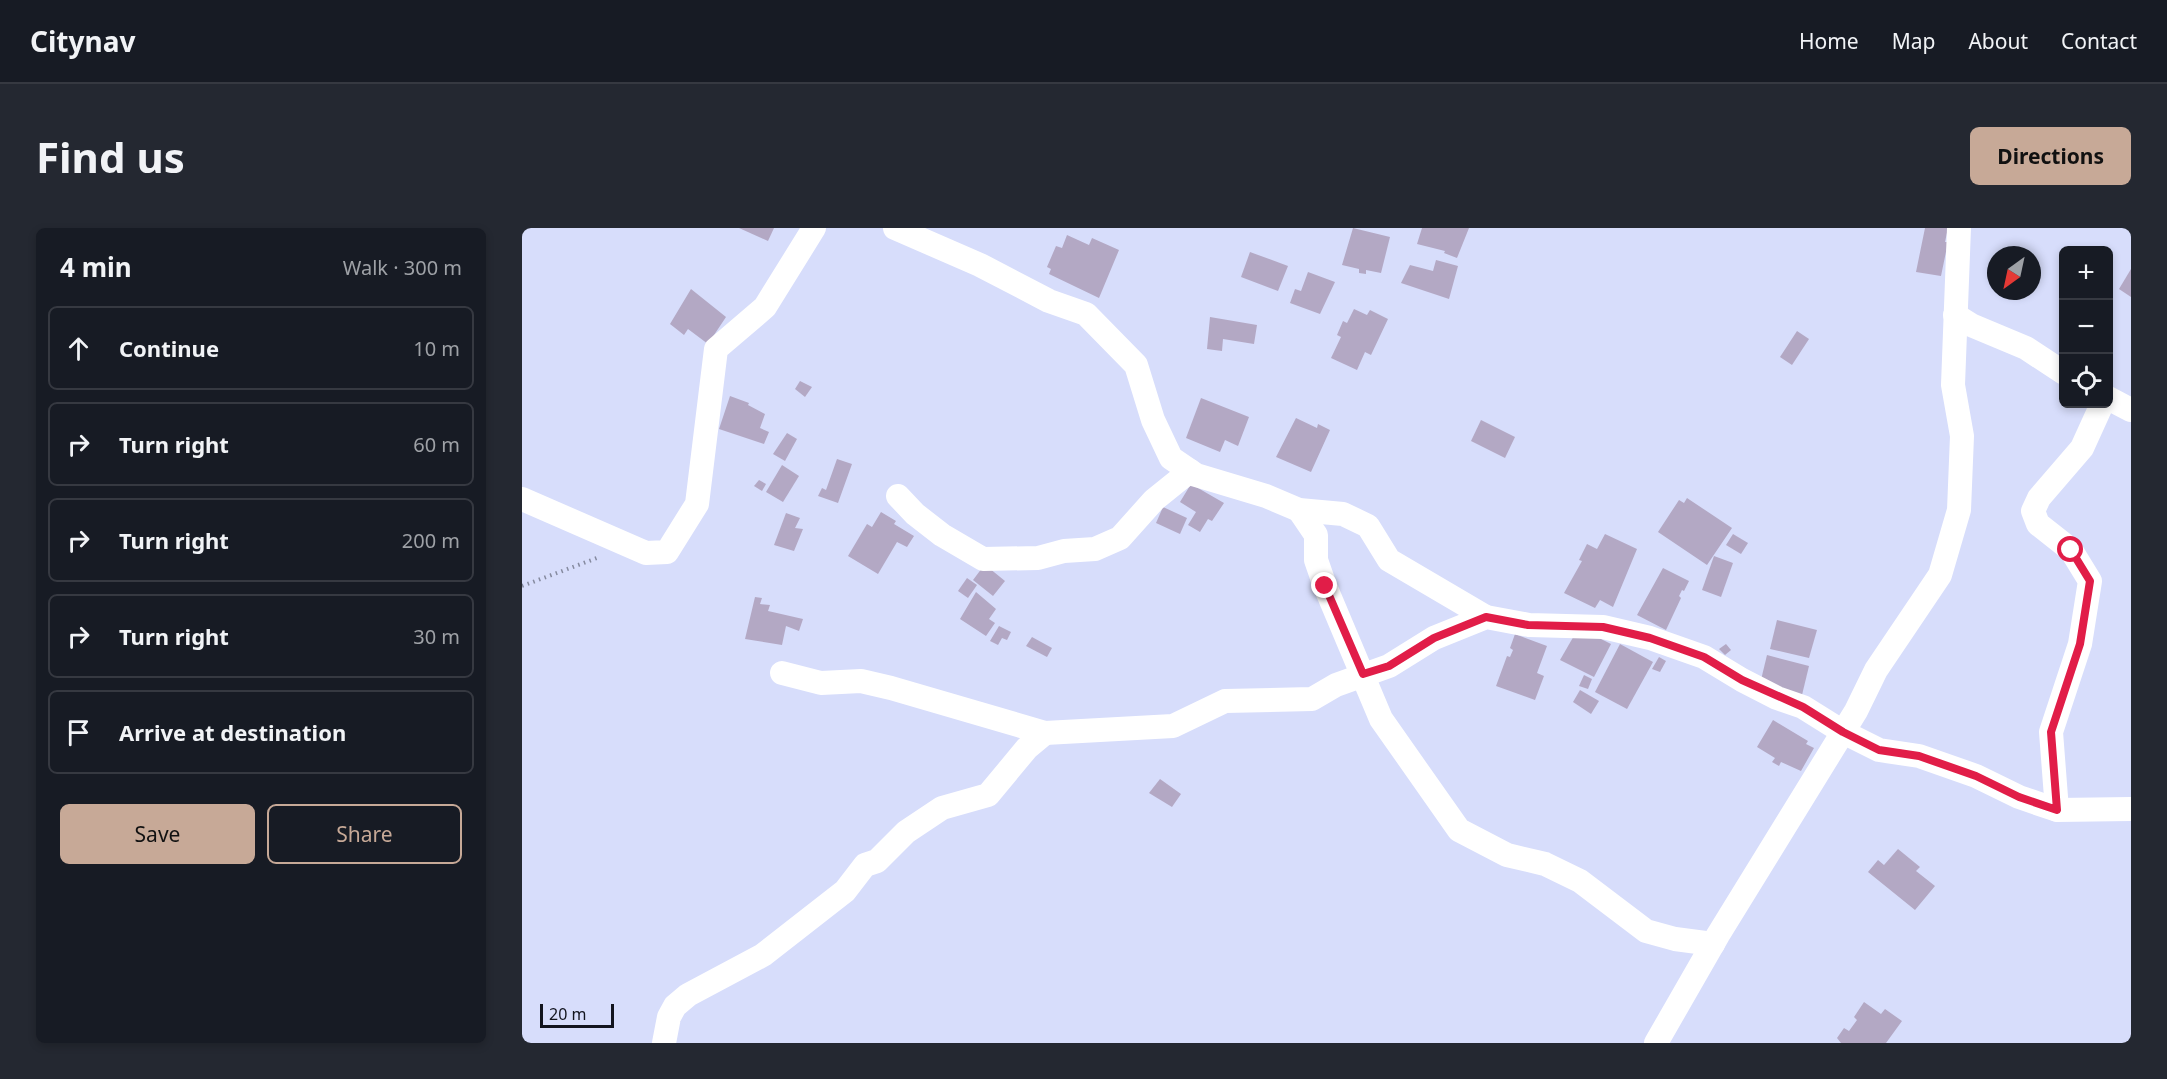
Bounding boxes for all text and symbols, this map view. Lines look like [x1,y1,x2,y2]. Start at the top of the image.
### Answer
text: Citynav [30,22,135,60]
text: Home [1799,27,1859,55]
text: Map [1892,27,1935,55]
text: About [1968,27,2028,55]
text: Contact [2061,27,2137,55]
button: Directions [1970,127,2131,185]
text: Find us [36,128,185,185]
north arrow [1987,246,2041,300]
map controls [2059,246,2113,408]
button: + [2059,246,2113,300]
text: 4 min [60,249,132,285]
text: Walk · 300 m [343,254,462,281]
button: − [2059,300,2113,354]
icon: ahead [62,332,95,365]
text: Continue [119,333,219,363]
text: 10 m [413,335,460,362]
button: locate [2059,354,2113,408]
icon: right [62,428,95,461]
text: Turn right [119,429,229,459]
text: 60 m [413,431,460,458]
icon: right [62,524,95,557]
text: Turn right [119,525,229,555]
text: 200 m [402,527,460,554]
route start [2057,536,2083,562]
route end [1311,572,1337,598]
icon: right [62,620,95,653]
text: Turn right [119,621,229,651]
text: 30 m [413,623,460,650]
icon: arrive [62,716,95,749]
text: Arrive at destination [119,717,346,747]
button: Save [60,804,255,864]
button: Share [267,804,462,864]
scale bar [540,1001,614,1028]
text: 20 m [549,1003,586,1025]

